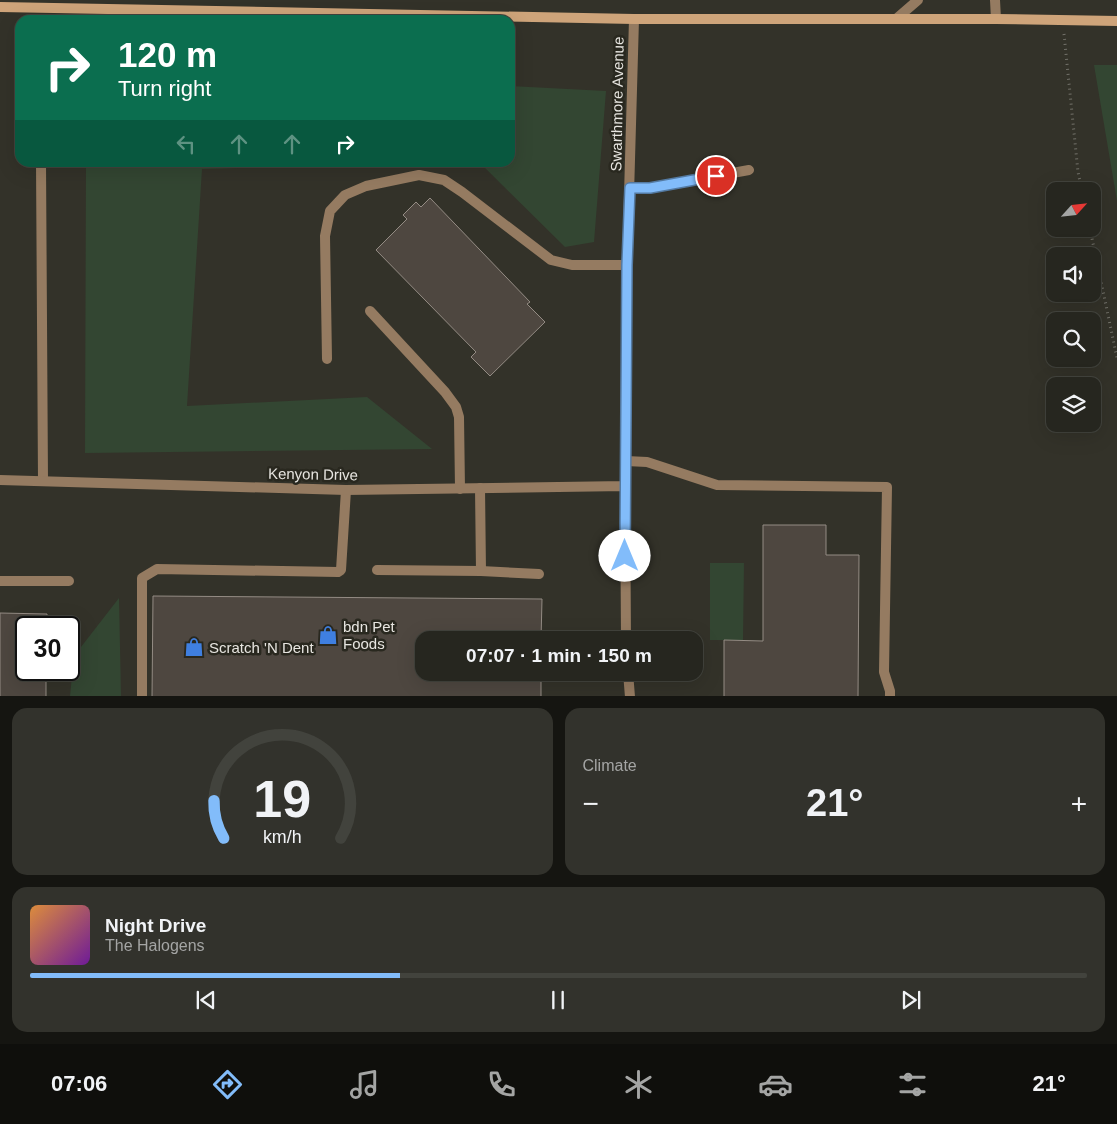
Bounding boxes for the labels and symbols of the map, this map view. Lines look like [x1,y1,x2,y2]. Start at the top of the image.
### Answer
street label: Swarthmore Avenue [607,36,627,172]
pin [695,155,737,197]
north arrow [1046,182,1101,238]
street label: Kenyon Drive [268,465,358,483]
position arrow [598,529,650,581]
speed limit sign: 30 [15,616,80,681]
place label: bdn Pet Foods [343,618,396,652]
shop icon: bdn Pet Foods [317,624,339,646]
shop icon: Scratch 'N Dent [183,636,205,658]
place label: Scratch 'N Dent [209,639,314,656]

